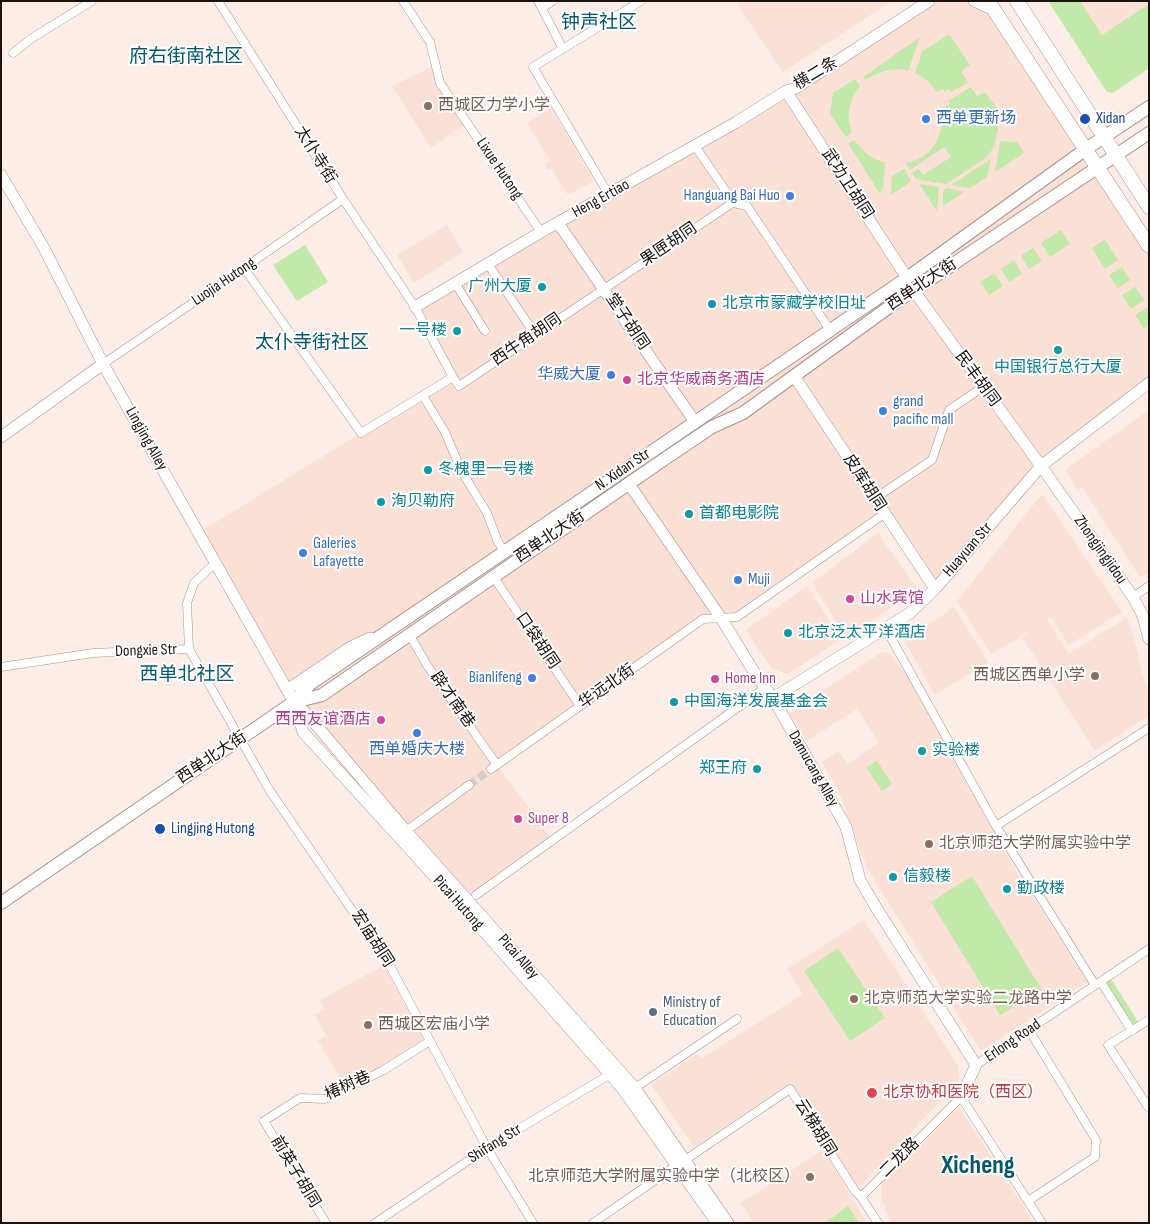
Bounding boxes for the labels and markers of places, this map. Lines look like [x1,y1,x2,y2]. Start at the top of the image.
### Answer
place label: 西城区力学小学 [438,96,550,116]
marker: 西城区力学小学 [422,100,434,112]
place label: 西单更新场 [936,109,1016,129]
place label: Xidan [1096,109,1125,129]
marker: Xidan [1078,112,1092,126]
marker: 西单更新场 [920,113,932,125]
place label: Hanguang Bai Huo [684,186,780,206]
marker: Hanguang Bai Huo [784,190,796,202]
place label: 广州大厦 [468,277,532,297]
marker: 广州大厦 [536,281,548,293]
place label: 北京市蒙藏学校旧址 [722,294,866,314]
marker: 北京市蒙藏学校旧址 [706,298,718,310]
place label: 一号楼 [399,321,447,341]
marker: 一号楼 [451,325,463,337]
marker: 中国银行总行大厦 [1052,344,1064,356]
place label: 中国银行总行大厦 [994,358,1122,378]
place label: 华威大厦 [537,365,601,385]
marker: 华威大厦 [605,369,617,381]
place label: 北京华威商务酒店 [637,370,765,390]
marker: 北京华威商务酒店 [621,374,633,386]
place label: grand pacific mall [893,392,953,430]
marker: grand pacific mall [877,405,889,417]
place label: 冬槐里一号楼 [438,460,534,480]
marker: 冬槐里一号楼 [422,464,434,476]
place label: 洵贝勒府 [391,492,455,512]
marker: 洵贝勒府 [375,496,387,508]
place label: 首都电影院 [699,504,779,524]
marker: 首都电影院 [683,508,695,520]
place label: Galeries Lafayette [313,534,364,572]
marker: Galeries Lafayette [297,547,309,559]
place label: Muji [748,570,770,590]
marker: Muji [732,574,744,586]
place label: 山水宾馆 [860,589,924,609]
marker: 山水宾馆 [844,593,856,605]
place label: 北京泛太平洋酒店 [798,623,926,643]
marker: 北京泛太平洋酒店 [782,627,794,639]
place label: 西城区西单小学 [973,666,1085,686]
place label: Bianlifeng [469,668,522,688]
place label: Home Inn [725,669,776,689]
marker: 西城区西单小学 [1089,670,1101,682]
marker: Bianlifeng [526,672,538,684]
marker: Home Inn [709,673,721,685]
place label: 中国海洋发展基金会 [684,692,828,712]
marker: 中国海洋发展基金会 [668,696,680,708]
place label: 西西友谊酒店 [275,710,371,730]
marker: 西西友谊酒店 [375,714,387,726]
marker: 西单婚庆大楼 [411,727,423,739]
place label: 西单婚庆大楼 [369,740,465,760]
place label: 实验楼 [932,741,980,761]
marker: 实验楼 [916,745,928,757]
place label: 郑王府 [699,759,747,779]
marker: 郑王府 [751,763,763,775]
place label: Super 8 [528,809,569,829]
marker: Super 8 [512,813,524,825]
place label: Lingjing Hutong [171,819,255,839]
marker: Lingjing Hutong [153,822,167,836]
place label: 北京师范大学附属实验中学 [939,834,1131,854]
marker: 北京师范大学附属实验中学 [923,838,935,850]
place label: 信毅楼 [903,867,951,887]
marker: 信毅楼 [887,871,899,883]
place label: 勤政楼 [1017,879,1065,899]
marker: 勤政楼 [1001,883,1013,895]
place label: 北京师范大学实验二龙路中学 [864,989,1072,1009]
place label: Ministry of Education [663,993,721,1031]
marker: 北京师范大学实验二龙路中学 [848,993,860,1005]
marker: Ministry of Education [647,1006,659,1018]
place label: 西城区宏庙小学 [378,1015,490,1035]
marker: 西城区宏庙小学 [362,1019,374,1031]
place label: 北京协和医院（西区） [883,1083,1043,1103]
marker: 北京协和医院（西区） [865,1086,879,1100]
place label: 北京师范大学附属实验中学（北校区） [528,1167,800,1187]
marker: 北京师范大学附属实验中学（北校区） [804,1171,816,1183]

